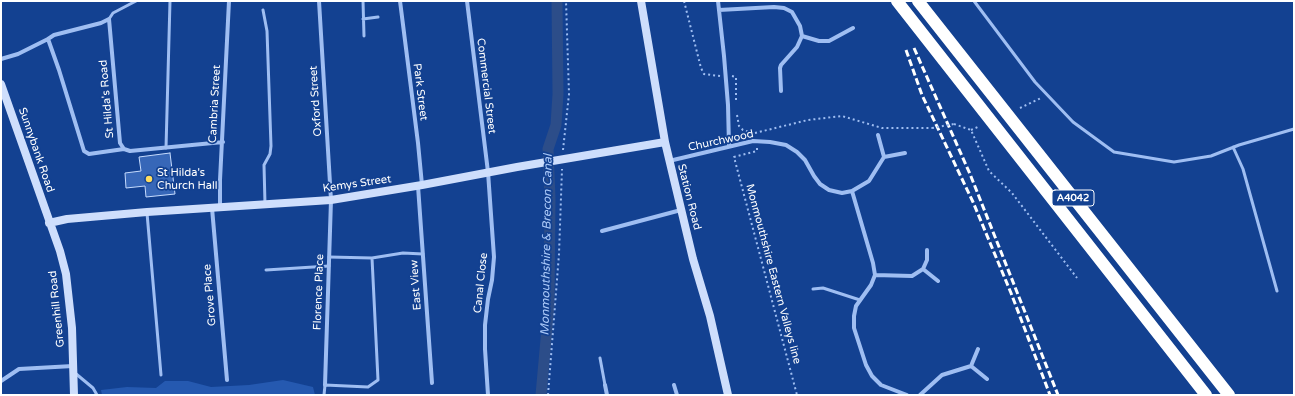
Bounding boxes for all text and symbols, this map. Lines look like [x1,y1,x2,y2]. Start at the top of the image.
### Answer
street label: Commercial Street [474,37,498,135]
street label: St Hilda's Road [97,59,117,139]
street label: Park Street [410,63,430,121]
street label: Cambria Street [206,65,224,143]
street label: Oxford Street [307,65,325,137]
street label: Sunnybank Road [15,106,57,194]
street label: Churchwood [687,128,755,154]
water label: Monmouthshire & Brecon Canal [538,154,556,336]
street label: Station Road [674,163,704,231]
place label: St Hilda's Church Hall [157,166,217,192]
street label: Kemys Street [322,173,392,195]
marker: St Hilda's Church Hall [144,174,154,184]
street label: Monmouthshire Eastern Valleys line [743,183,803,365]
road number: A4042 [1052,190,1094,206]
street label: Canal Close [471,252,491,314]
street label: Florence Place [311,254,327,330]
street label: East View [408,259,424,311]
street label: Grove Place [201,263,219,327]
street label: Greenhill Road [46,270,68,348]

